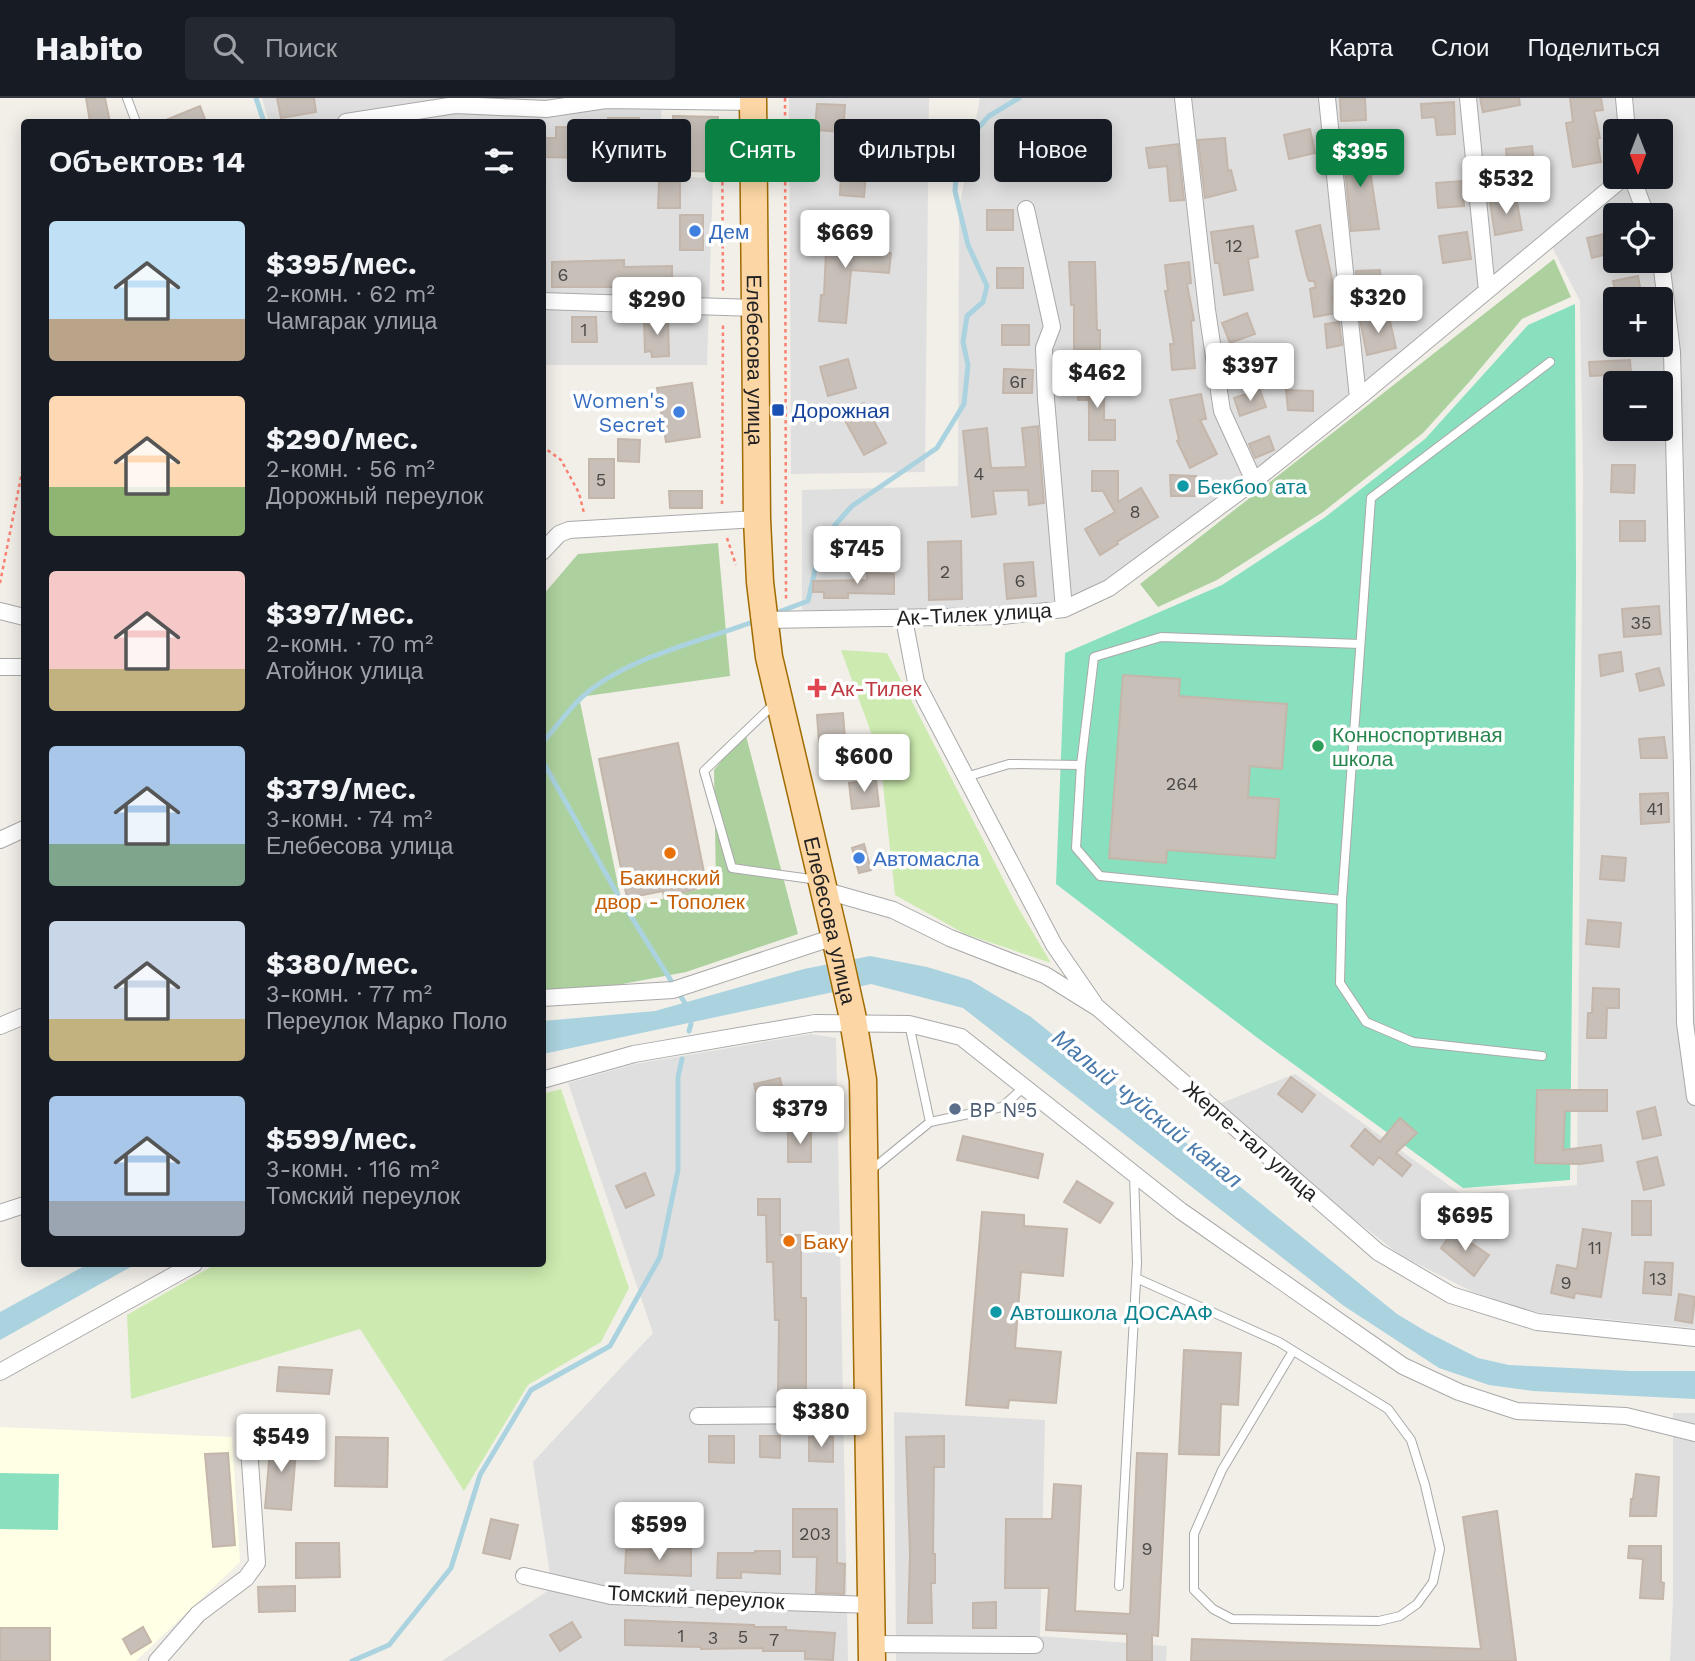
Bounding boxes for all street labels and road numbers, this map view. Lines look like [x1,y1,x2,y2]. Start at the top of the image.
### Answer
street label: Елебесова улица [742,274,769,446]
street label: Ак-Тилек улица [896,597,1053,631]
street label: Елебесова улица [799,834,862,1007]
street label: Жерге-тал улица [1179,1076,1324,1206]
street label: Томский переулок [607,1580,786,1614]

